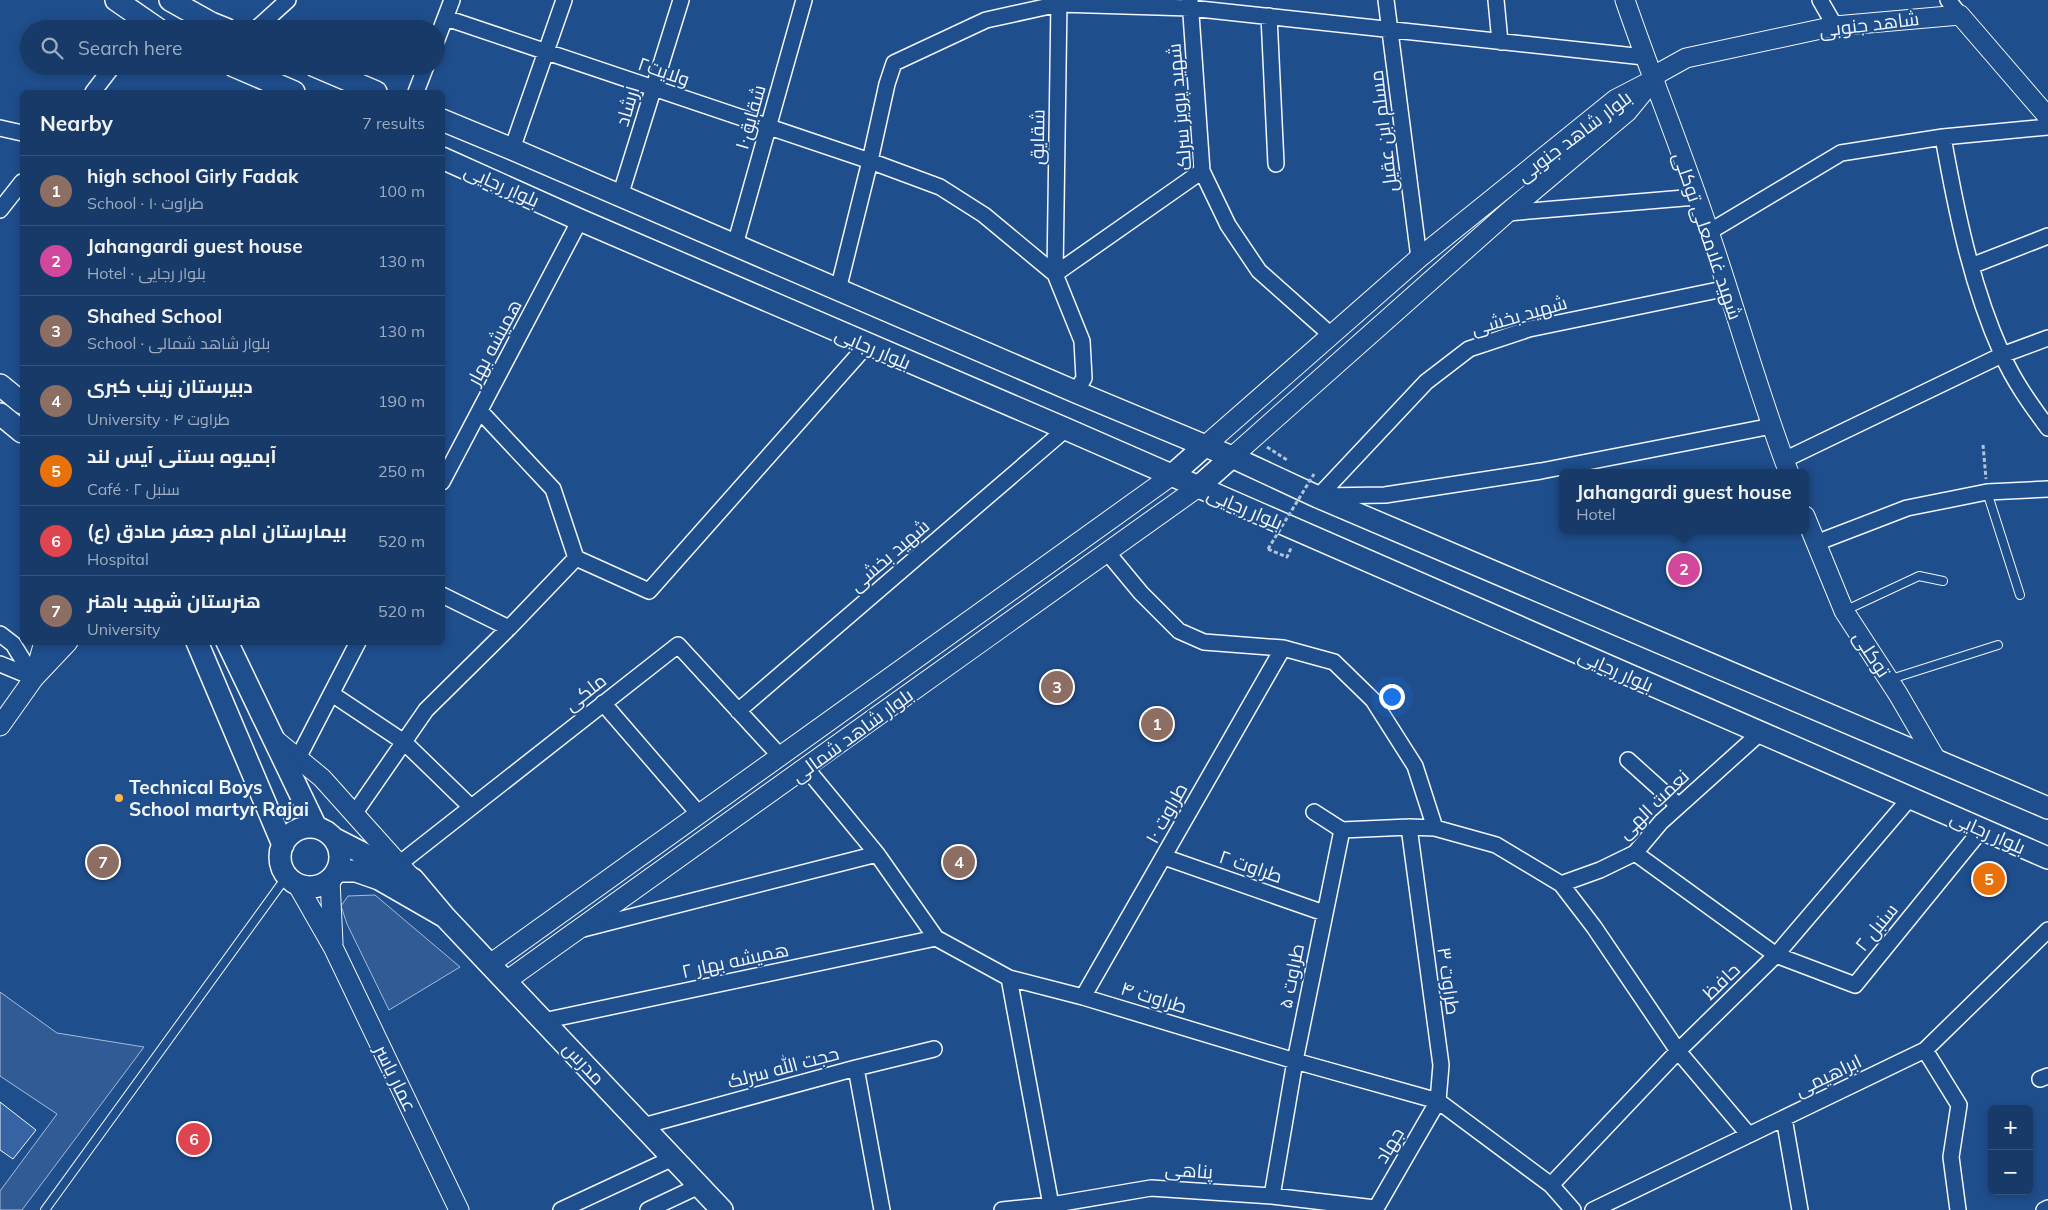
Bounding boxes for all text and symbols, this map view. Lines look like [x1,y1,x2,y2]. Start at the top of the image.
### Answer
street label: شاهد جنوبی [1818,6,1920,42]
search box [20,20,445,75]
icon: search [38,34,66,62]
text: Search here [78,36,182,60]
street label: شهید پرویز سرلک [1161,42,1198,172]
street label: ولایت۲ [635,51,693,91]
street label: مسلم ابن عقیل [1364,68,1404,193]
street label: شقایق۱۰ [729,82,772,152]
street label: ارشاد [610,83,644,129]
street label: بلوار شاهد جنوبی [1512,85,1636,187]
street label: شقایق [1025,109,1050,165]
text: Nearby [40,110,113,136]
text: 7 results [362,113,425,133]
street label: شهید غلامعلی توکلی [1668,149,1748,323]
street label: بلوار رجایی [461,158,543,212]
text: high school Girly Fadak [87,164,298,188]
text: 1 [51,181,61,201]
text: 100 m [378,181,425,201]
text: School · طراوت ۱۰ [87,193,204,213]
text: Jahangardi guest house [87,234,303,258]
text: 2 [51,251,61,271]
text: 130 m [378,251,425,271]
text: Hotel · بلوار رجایی [87,263,206,283]
street label: شهید بخشی [1468,290,1570,340]
street label: همیشه بهار [461,295,527,390]
text: Shahed School [87,304,222,328]
text: 3 [51,321,61,341]
text: 130 m [378,321,425,341]
street label: بلوار رجایی [831,321,915,375]
text: School · بلوار شاهد شمالی [87,333,270,353]
text: دبیرستان زینب کبری [87,374,253,398]
text: 4 [51,391,61,411]
text: 190 m [378,391,425,411]
text: University · طراوت ۴ [87,409,230,429]
text: آبمیوه بستنی آیس لند [87,444,277,468]
text: 5 [51,461,61,481]
text: 250 m [378,461,425,481]
popup [1559,469,1809,534]
text: Café · سنبل ۲ [87,479,180,499]
text: Jahangardi guest house [1576,480,1792,504]
street label: بلوار رجایی [1203,481,1287,535]
text: Hotel [1576,504,1616,524]
street label: شهید بخشی [844,514,934,596]
text: بیمارستان امام جعفر صادق (ع) [87,519,347,543]
text: 6 [51,531,61,551]
text: 520 m [378,531,425,551]
text: Hospital [87,549,149,569]
pin: 2 [1668,550,1700,588]
text: هنرستان شهید باهنر [87,589,261,613]
text: 7 [51,601,61,621]
text: 520 m [378,601,425,621]
text: University [87,619,161,639]
street label: توکلی [1848,626,1896,682]
street label: بلوار رجایی [1575,643,1657,697]
street label: ملکی [559,668,611,716]
pin: 3 [1041,668,1073,706]
street label: بلوار شاهد شمالی [786,683,918,787]
your location [1379,684,1405,710]
pin: 1 [1141,705,1173,743]
street label: نعمت الهی [1612,764,1694,844]
place label: Technical Boys School martyr Rajai [129,775,309,821]
street label: طراوت ۱۰ [1140,778,1192,848]
marker: Technical Boys School martyr Rajai [113,792,125,804]
street label: بلوار رجایی [1947,805,2029,859]
pin: 7 [87,843,119,881]
pin: 4 [943,843,975,881]
street label: طراوت ۲ [1216,844,1286,888]
pin: 5 [1973,860,2005,898]
street label: سنبل ۲ [1849,898,1903,956]
street label: همیشه بهار ۲ [679,937,791,983]
street label: طراوت ۵ [1273,941,1309,1011]
street label: طراوت ۳ [1432,946,1466,1016]
street label: حافظ [1697,957,1745,1005]
street label: طراوت ۴ [1118,976,1190,1018]
street label: مدرس [558,1036,610,1090]
street label: عمار یاسر [369,1040,422,1115]
street label: حجت الله سرلک [725,1041,841,1093]
street label: ابراهیمی [1791,1049,1865,1101]
map controls [1988,1105,2033,1195]
button: + [1988,1105,2033,1150]
pin: 6 [178,1120,210,1158]
street label: جهاد [1369,1123,1409,1167]
button: − [1988,1150,2033,1195]
street label: پناهی [1164,1156,1214,1185]

